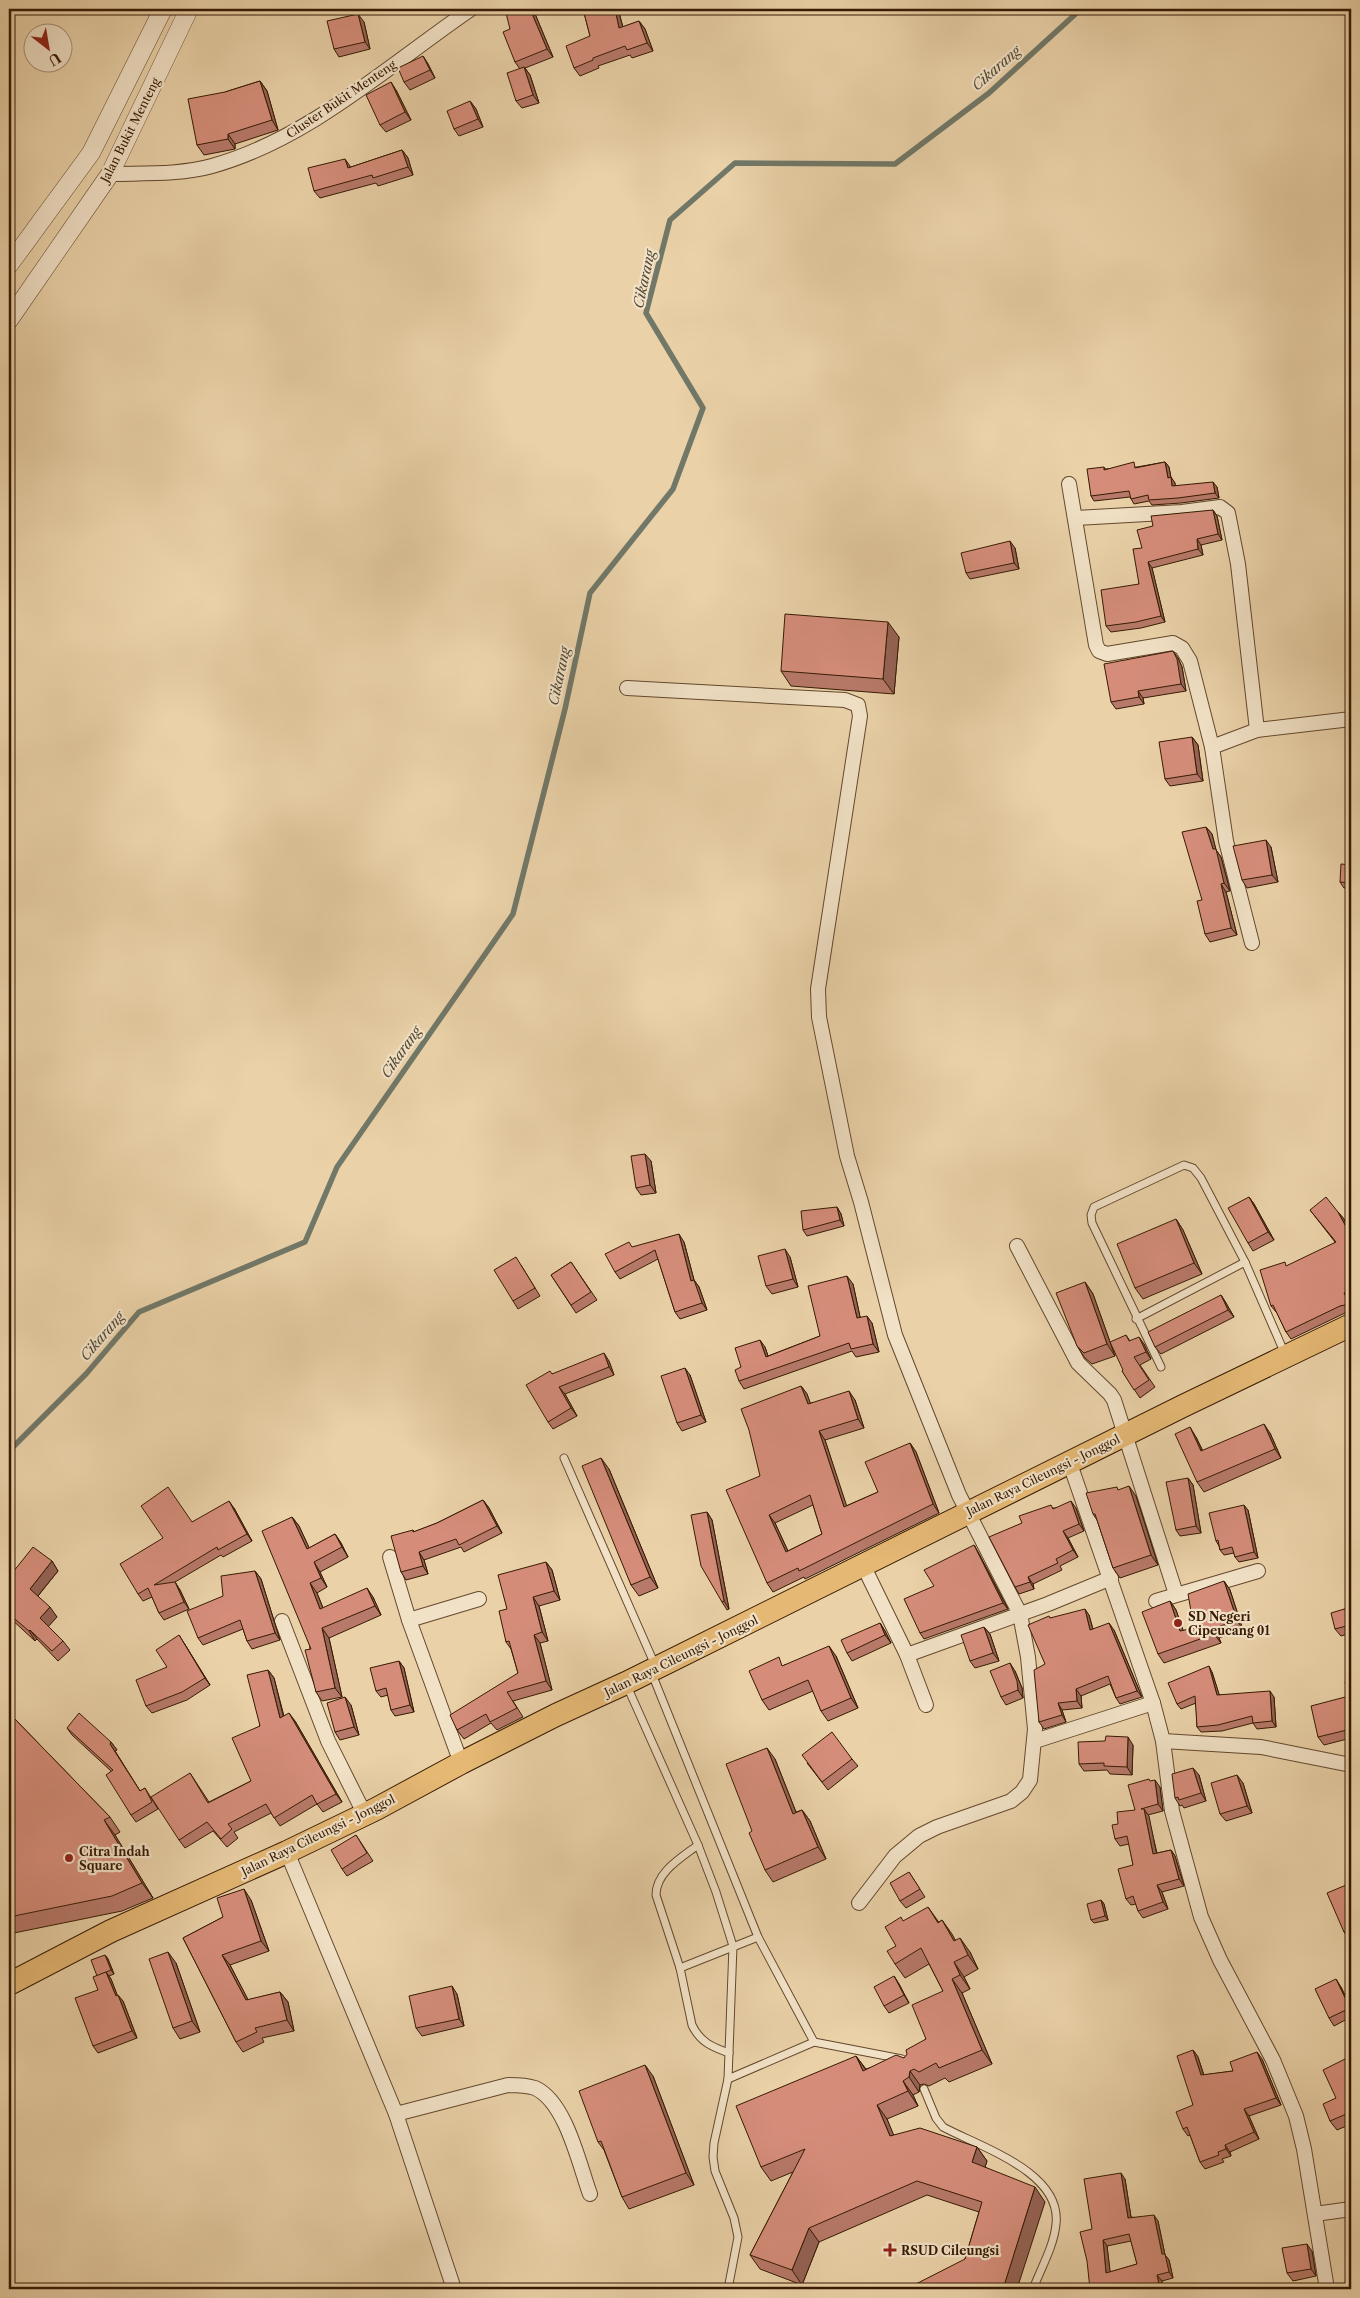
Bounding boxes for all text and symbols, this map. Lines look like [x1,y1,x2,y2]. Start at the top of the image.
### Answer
north arrow [22,22,72,72]
water label: Cikarang [968,41,1026,94]
text: U [45,48,64,70]
street label: Cluster Bukit Menteng [283,56,399,141]
street label: Jalan Bukit Menteng [96,74,163,187]
water label: Cikarang [629,246,659,310]
water label: Cikarang [544,643,574,707]
water label: Cikarang [377,1021,426,1081]
water label: Cikarang [76,1306,129,1364]
street label: Jalan Raya Cileungsi - Jonggol [962,1431,1123,1520]
place label: SD Negeri Cipeucang 01 [1188,1609,1270,1638]
street label: Jalan Raya Cileungsi - Jonggol [600,1612,761,1701]
marker: SD Negeri Cipeucang 01 [1172,1617,1184,1629]
street label: Jalan Raya Cileungsi - Jonggol [237,1791,398,1880]
place label: Citra Indah Square [79,1844,151,1873]
marker: Citra Indah Square [63,1852,75,1864]
marker: RSUD Cileungsi [883,2243,897,2257]
place label: RSUD Cileungsi [901,2243,1000,2258]

